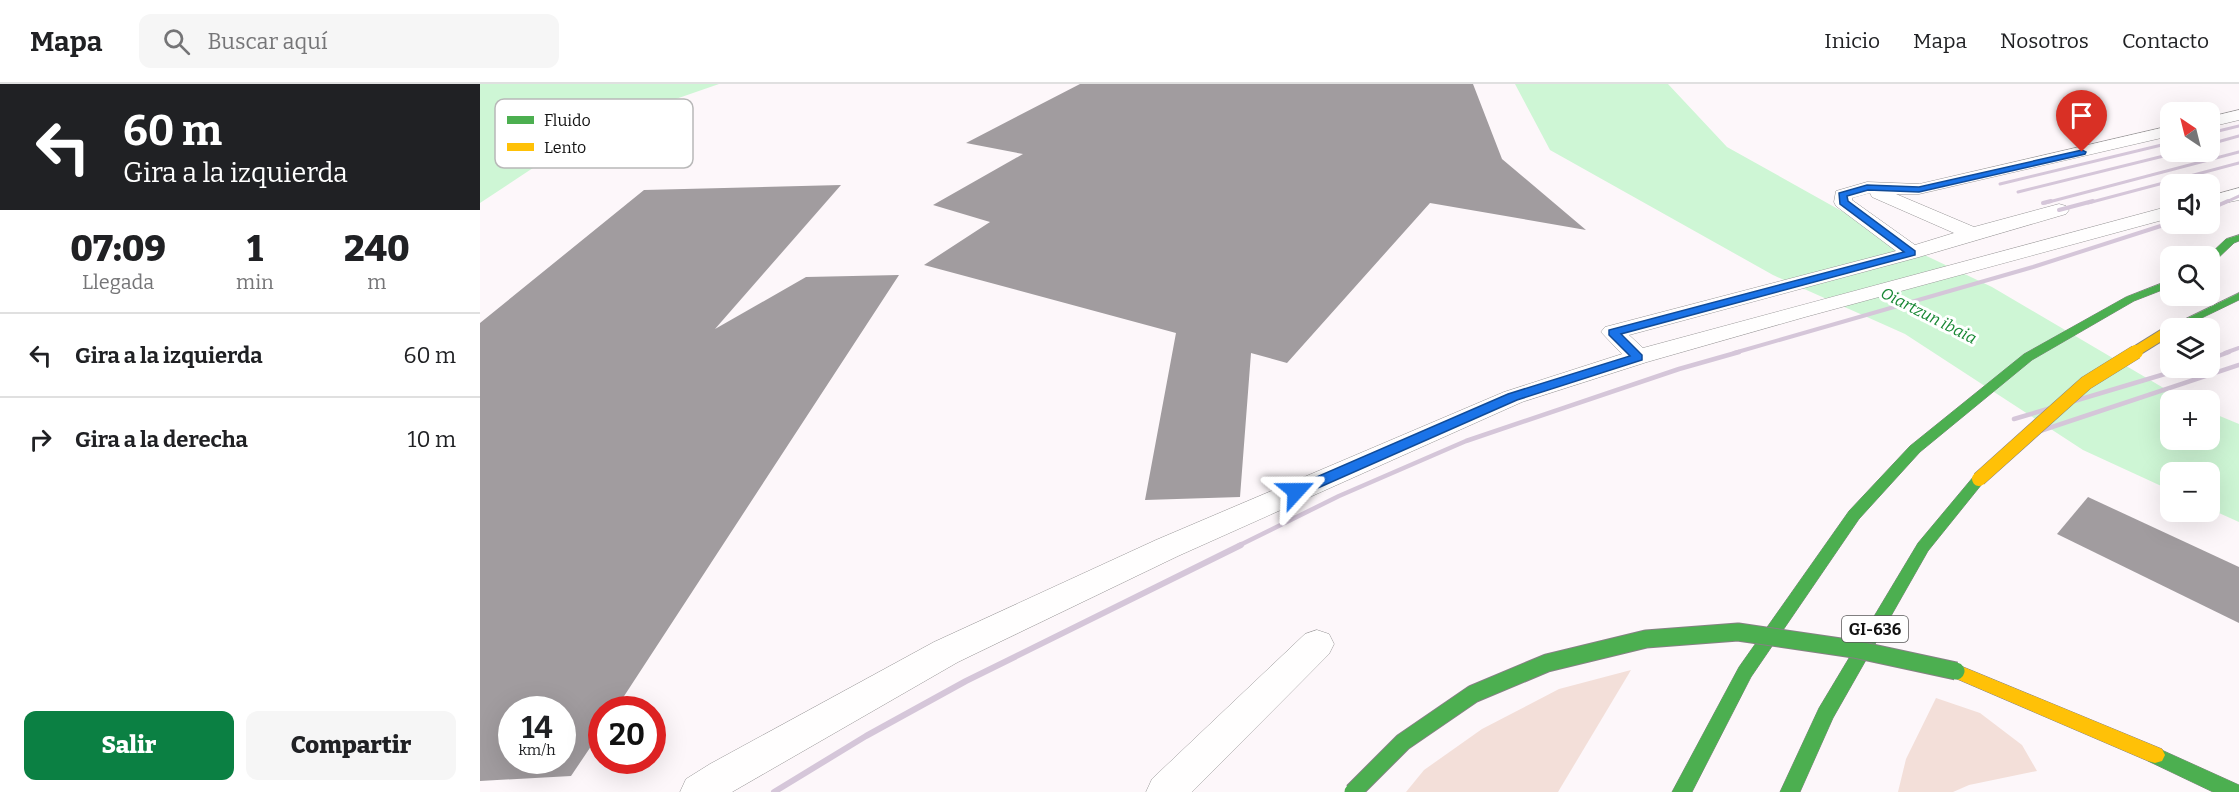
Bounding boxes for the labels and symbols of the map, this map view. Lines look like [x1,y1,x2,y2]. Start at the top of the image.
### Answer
pin [2056,90,2107,152]
legend [495,99,693,168]
north arrow [2160,102,2220,162]
text: Fluido [544,111,591,130]
text: Lento [544,138,586,157]
water label: Oiartzun ibaia [1878,283,1980,348]
position arrow [1264,459,1328,523]
road number: GI-636 [1842,616,1908,642]
speed limit sign: 20 [588,696,666,774]

